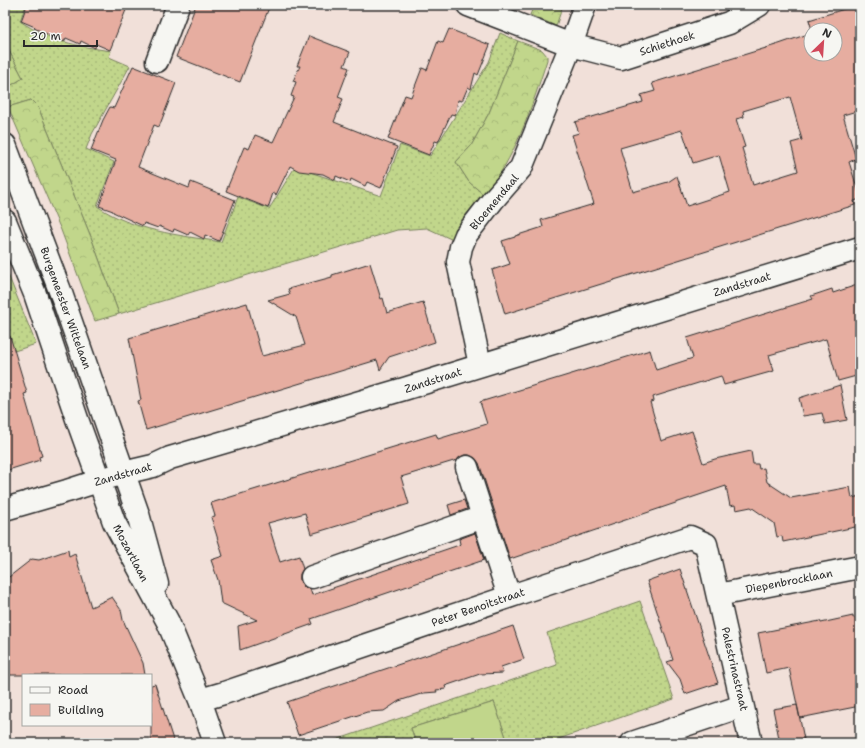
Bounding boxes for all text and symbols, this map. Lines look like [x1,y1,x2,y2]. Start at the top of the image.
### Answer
scale bar [24,22,97,48]
north arrow [803,22,843,62]
text: N [820,25,834,42]
street label: Schiethoek [638,27,697,59]
text: 20 m [30,28,61,44]
street label: Bloemendaal [467,171,523,234]
street label: Burgemeester Wittelaan [36,245,95,372]
street label: Zandstraat [711,269,773,300]
street label: Zandstraat [403,364,464,397]
street label: Zandstraat [92,459,154,490]
street label: Mozartlaan [109,522,152,585]
street label: Diepenbrocklaan [744,566,834,597]
street label: Peter Benoitstraat [430,584,527,630]
street label: Palestrinastraat [718,626,752,713]
legend [22,674,152,726]
text: Road [58,682,89,698]
text: Building [58,702,104,718]

